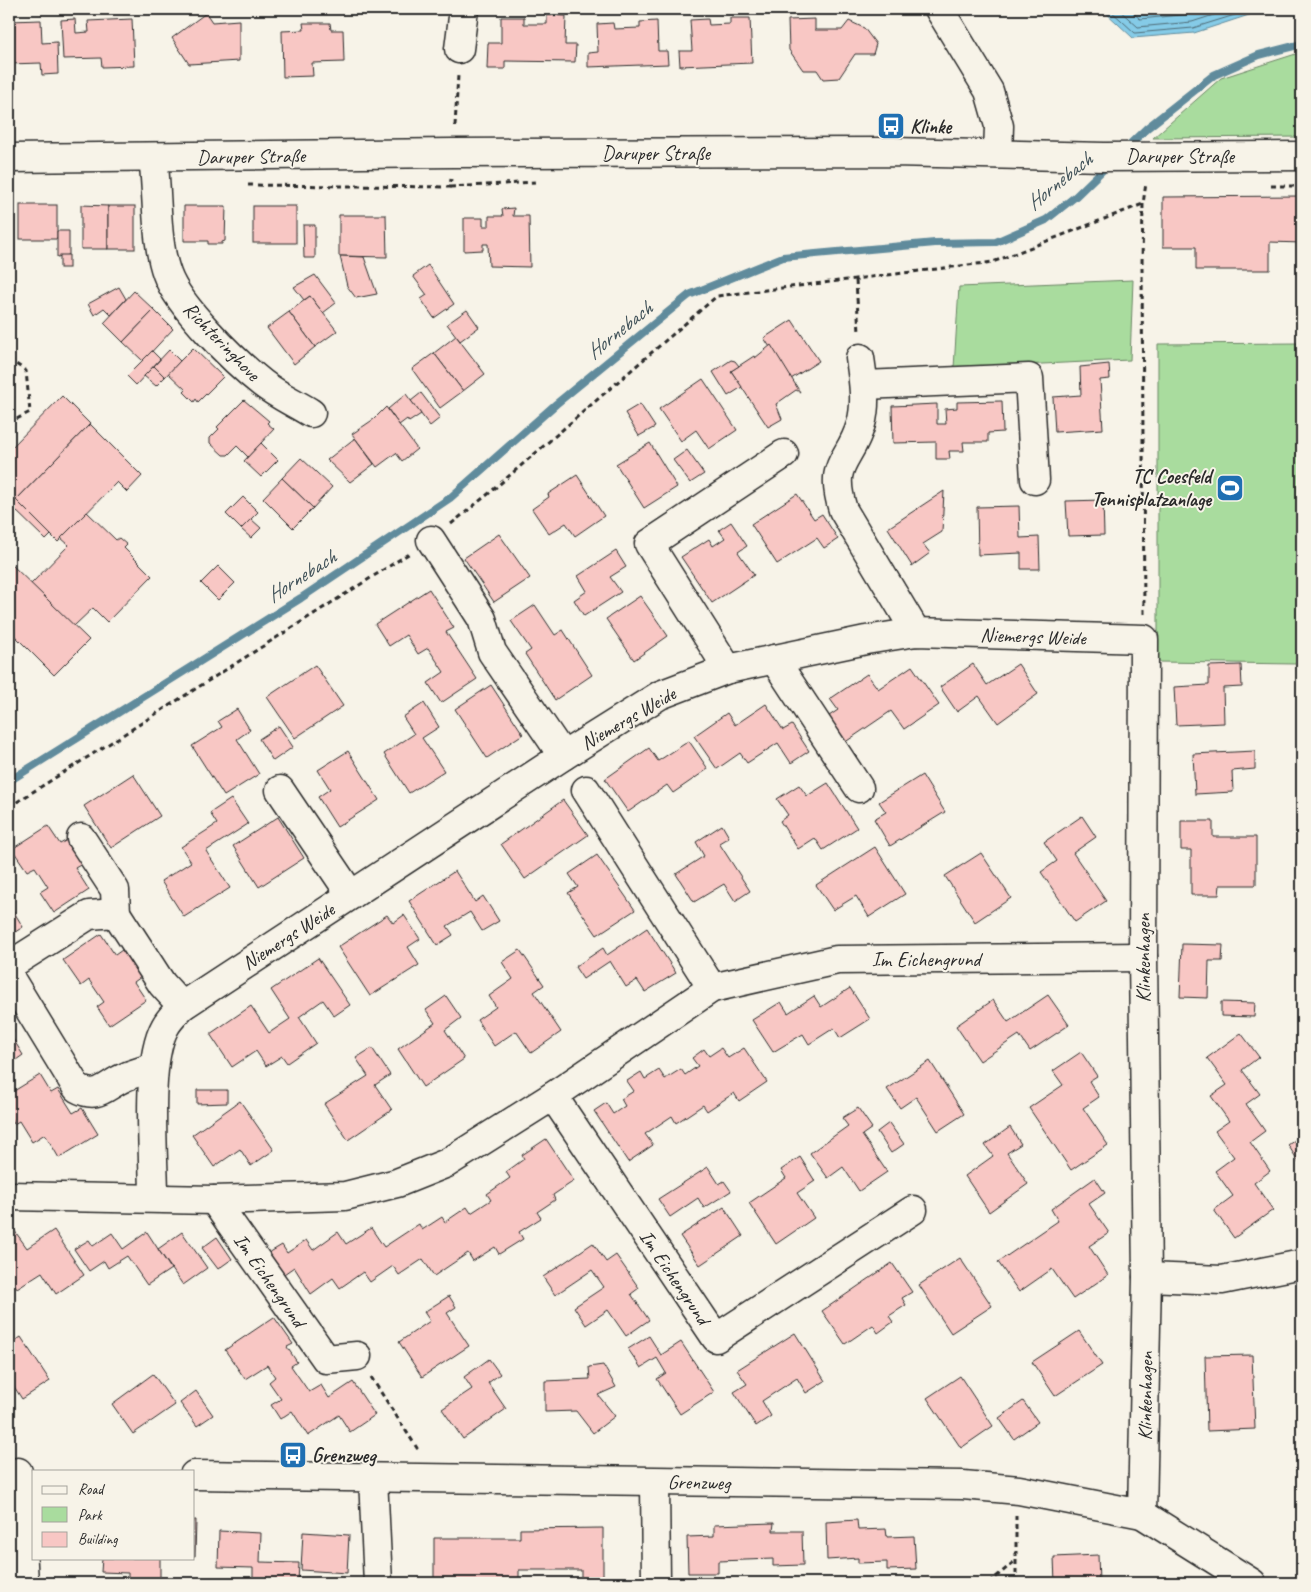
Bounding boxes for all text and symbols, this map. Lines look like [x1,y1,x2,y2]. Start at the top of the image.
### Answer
bus stop icon: Klinke [876,111,906,141]
place label: Klinke [910,114,953,139]
street label: Daruper Straße [602,141,712,166]
street label: Daruper Straße [197,143,307,170]
street label: Daruper Straße [1126,144,1236,169]
water label: Hornebach [1021,145,1099,216]
water label: Hornebach [581,294,659,365]
street label: Richteringhove [178,297,267,387]
place label: TC Coesfeld Tennisplatzanlage [1091,464,1215,512]
sports icon: TC Coesfeld Tennisplatzanlage [1215,473,1245,503]
water label: Hornebach [261,543,342,608]
street label: Niemergs Weide [980,622,1088,651]
street label: Niemergs Weide [576,680,681,756]
street label: Niemergs Weide [237,896,341,976]
street label: Klinkenhagen [1131,913,1156,1002]
street label: Im Eichengrund [872,947,983,972]
street label: Im Eichengrund [634,1225,717,1332]
street label: Im Eichengrund [228,1229,313,1335]
street label: Klinkenhagen [1132,1350,1159,1441]
bus stop icon: Grenzweg [278,1440,308,1470]
place label: Grenzweg [312,1443,377,1468]
street label: Grenzweg [667,1469,732,1496]
legend [32,1470,195,1560]
text: Road [78,1480,105,1499]
text: Park [78,1506,103,1525]
text: Building [78,1530,118,1549]

